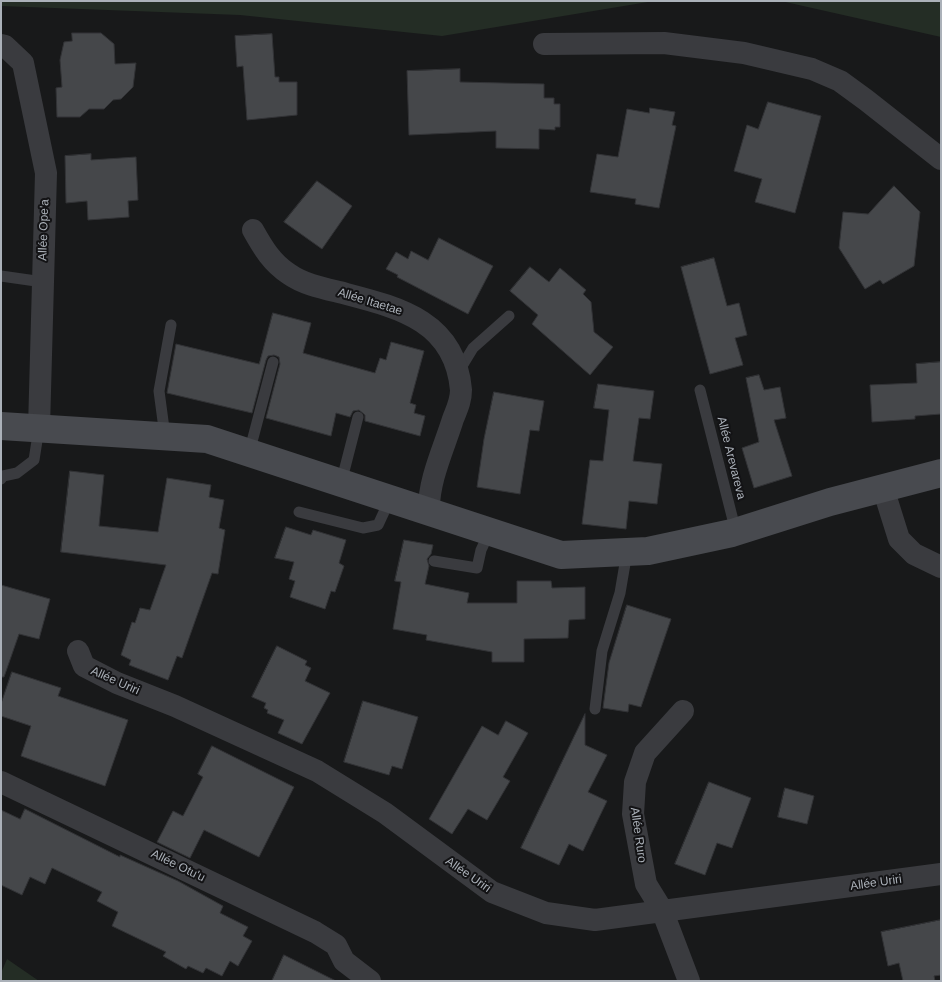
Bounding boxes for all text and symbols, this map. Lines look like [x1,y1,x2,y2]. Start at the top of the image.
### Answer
street label: Allée Ope'a [36,199,52,261]
street label: Allée Itaetae [336,285,404,319]
street label: Allée Arevareva [714,415,748,501]
street label: Allée Uriri [88,664,142,698]
street label: Allée Ruro [627,806,649,864]
street label: Allée Otu'u [149,847,207,885]
street label: Allée Uriri [443,854,493,896]
street label: Allée Uriri [849,872,903,894]

